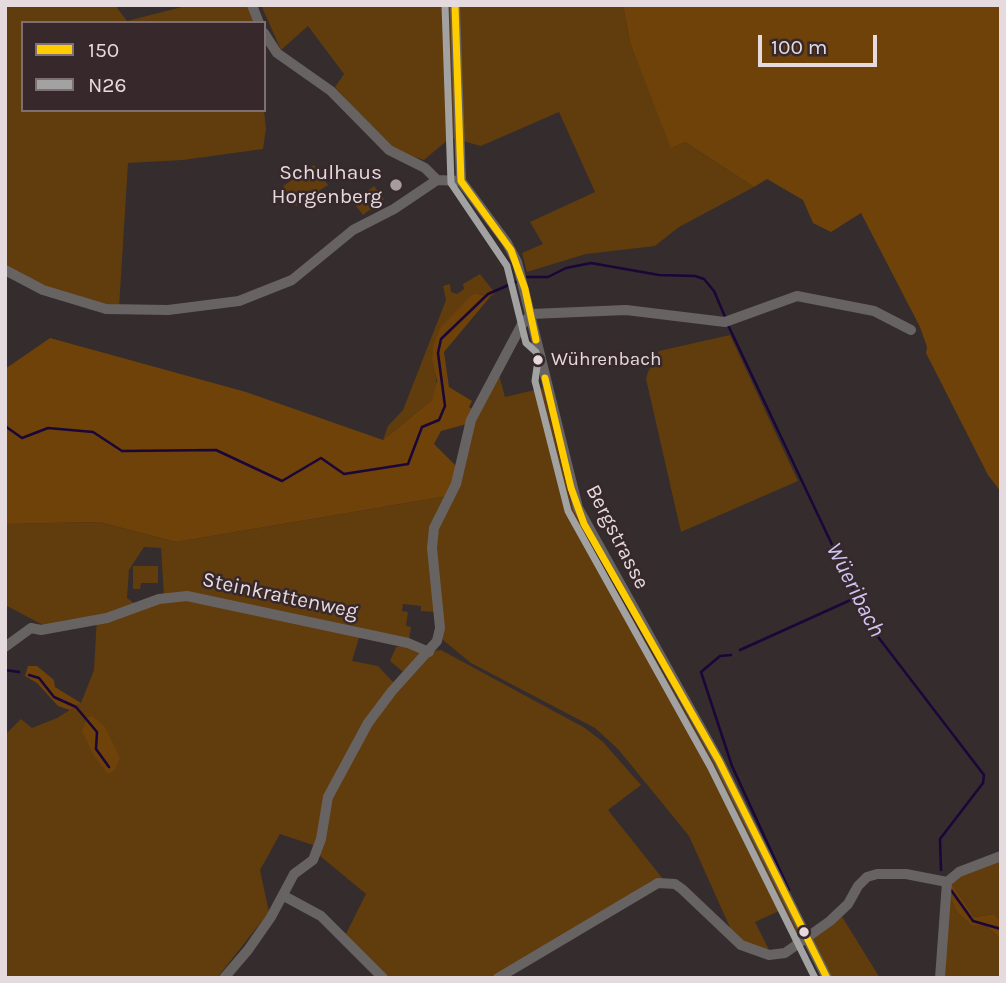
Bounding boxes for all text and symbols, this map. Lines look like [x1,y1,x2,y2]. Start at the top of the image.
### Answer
legend [21,21,266,112]
scale bar [761,21,880,65]
text: 100 m [771,35,828,59]
text: 150 [88,38,119,62]
text: N26 [88,73,127,97]
place label: Schulhaus Horgenberg [272,160,382,210]
marker: Schulhaus Horgenberg [388,177,404,193]
place label: Wührenbach [551,349,662,371]
marker: Wührenbach [531,353,545,367]
street label: Bergstrasse [580,481,654,593]
water label: Wüeribach [820,538,890,642]
street label: Steinkrattenweg [200,567,360,625]
unlabelled marker [797,925,811,939]

